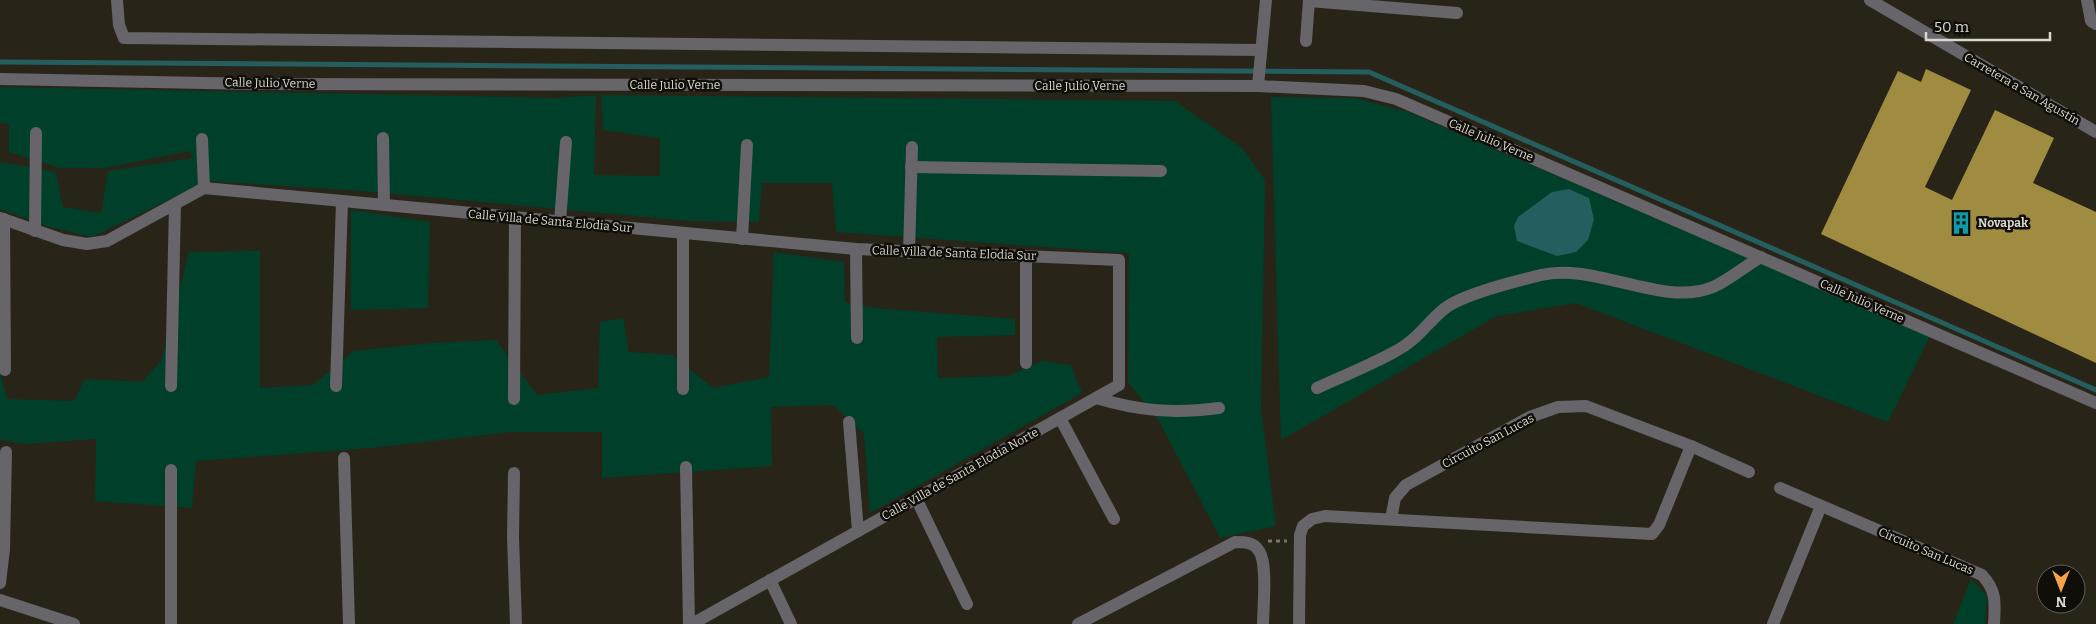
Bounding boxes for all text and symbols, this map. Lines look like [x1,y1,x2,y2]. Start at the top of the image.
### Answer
scale bar [1926,10,2050,42]
text: 50 m [1934,18,1970,36]
street label: Carretera a San Agustín [1962,50,2083,128]
street label: Calle Julio Verne [224,75,316,91]
street label: Calle Julio Verne [630,78,720,92]
street label: Calle Julio Verne [1035,79,1125,93]
street label: Calle Julio Verne [1446,116,1536,164]
street label: Calle Villa de Santa Elodia Sur [467,207,633,235]
building icon: Novapak [1948,210,1974,236]
place label: Novapak [1978,216,2029,230]
street label: Calle Villa de Santa Elodia Sur [872,243,1037,263]
street label: Calle Julio Verne [1818,276,1906,326]
street label: Circuito San Lucas [1440,411,1537,471]
street label: Calle Villa de Santa Elodia Norte [879,425,1041,523]
street label: Circuito San Lucas [1876,525,1976,577]
north arrow [2036,564,2086,614]
text: N [2055,593,2066,610]

